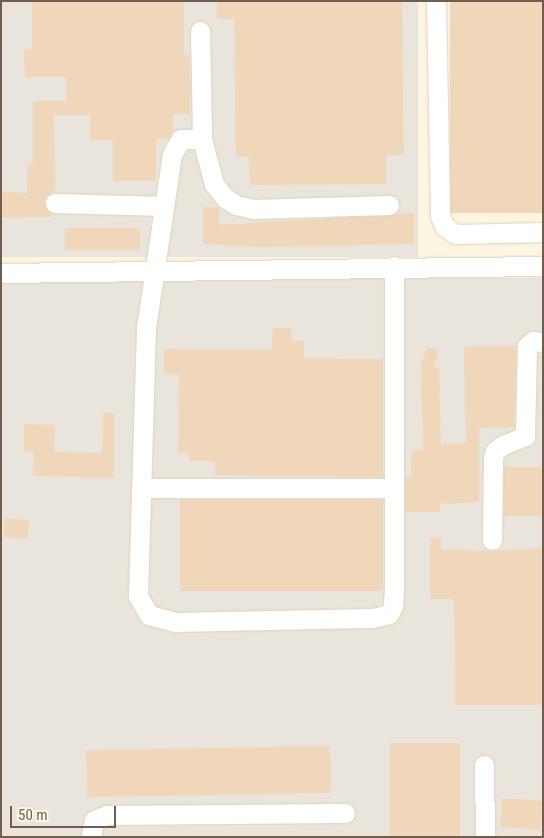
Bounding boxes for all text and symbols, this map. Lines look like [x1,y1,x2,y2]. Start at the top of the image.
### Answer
scale bar [12,796,119,828]
text: 50 m [18,806,48,824]

